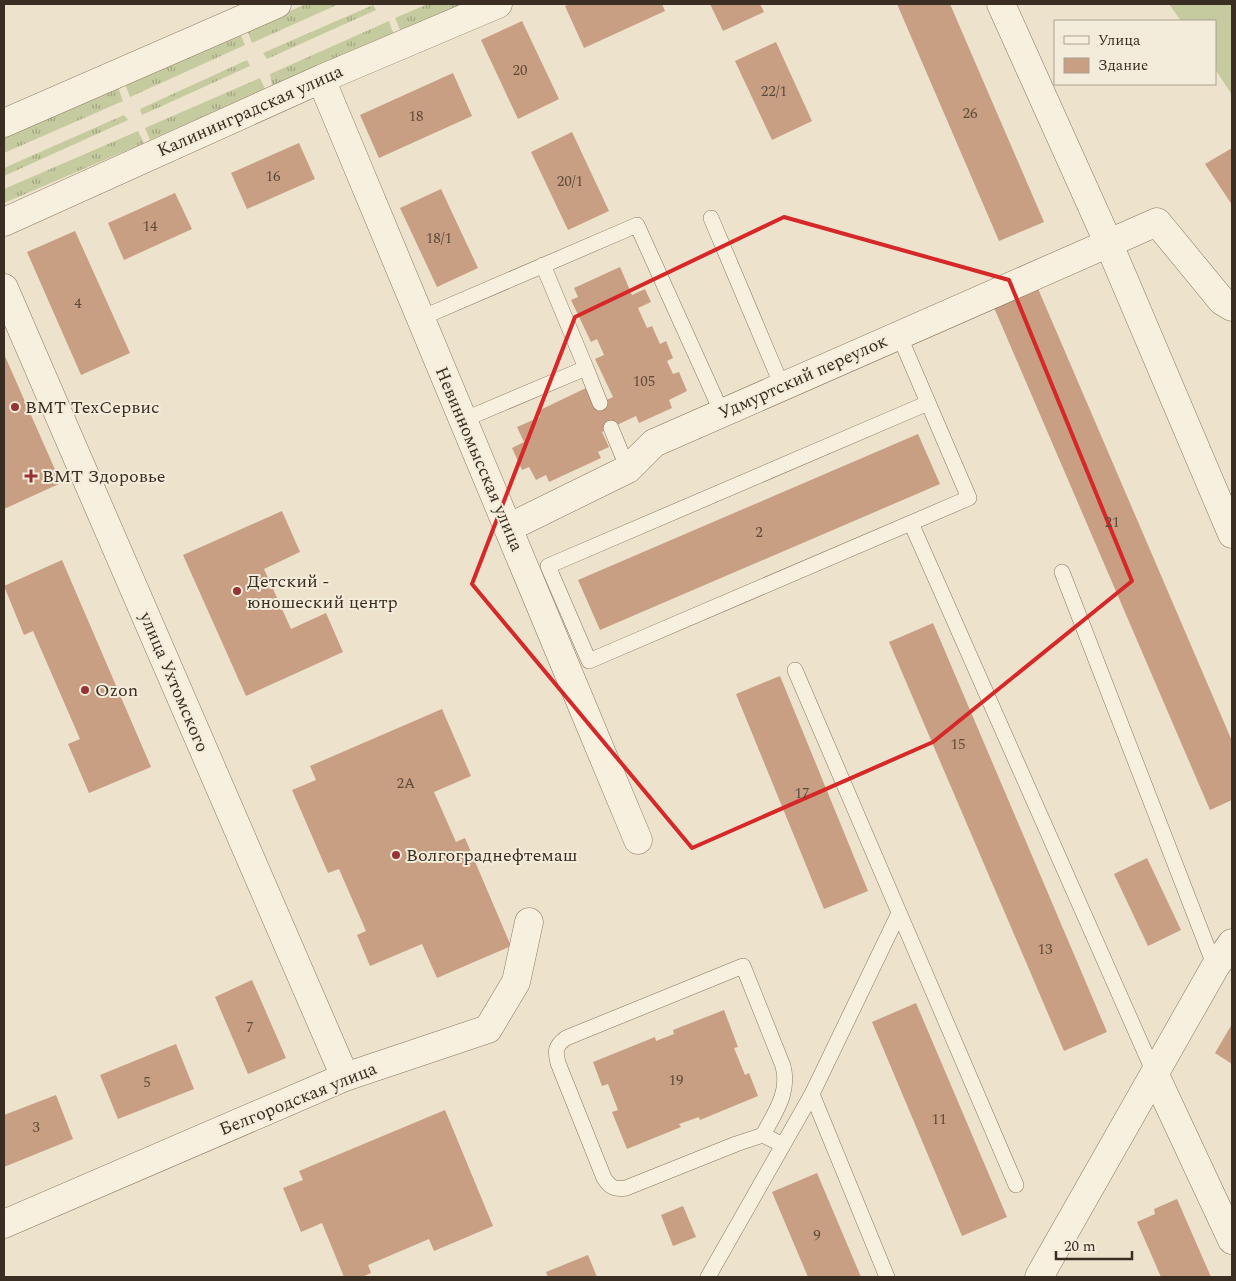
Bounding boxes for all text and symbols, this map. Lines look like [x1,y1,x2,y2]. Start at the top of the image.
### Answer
legend [1054,20,1216,85]
text: Улица [1098,29,1141,52]
text: Здание [1098,54,1148,77]
street label: Калининградская улица [153,58,347,164]
house number: 20 [512,59,528,82]
house number: 22/1 [761,80,787,103]
house number: 26 [962,102,978,125]
house number: 18 [408,105,424,128]
house number: 16 [265,165,281,188]
house number: 20/1 [557,170,583,193]
house number: 14 [142,215,158,238]
house number: 18/1 [426,227,452,250]
house number: 4 [74,292,82,315]
street label: Удмуртский переулок [714,328,892,426]
street label: Невинномысская улица [428,362,530,556]
house number: 105 [633,370,655,393]
place label: ВМТ ТехСервис [25,394,160,421]
marker: ВМТ ТехСервис [9,401,21,413]
place label: ВМТ Здоровье [42,463,166,490]
marker: ВМТ Здоровье [24,469,38,483]
house number: 21 [1104,511,1120,534]
house number: 2 [755,521,763,544]
place label: Детский - юношеский центр [247,568,398,616]
marker: Детский - юношеский центр [231,585,243,597]
street label: улица Ухтомского [132,607,216,756]
place label: Ozon [95,677,138,704]
marker: Ozon [79,684,91,696]
house number: 15 [950,733,966,756]
house number: 2А [397,772,415,795]
house number: 17 [794,782,810,805]
place label: Волгограднефтемаш [406,842,577,869]
marker: Волгограднефтемаш [390,849,402,861]
house number: 13 [1037,938,1053,961]
house number: 7 [246,1016,254,1039]
street label: Белгородская улица [215,1055,381,1143]
house number: 19 [668,1069,684,1092]
house number: 5 [143,1071,151,1094]
house number: 11 [931,1108,947,1131]
house number: 3 [32,1116,40,1139]
house number: 9 [813,1224,821,1247]
scale bar [1056,1228,1132,1260]
text: 20 m [1064,1235,1096,1258]

